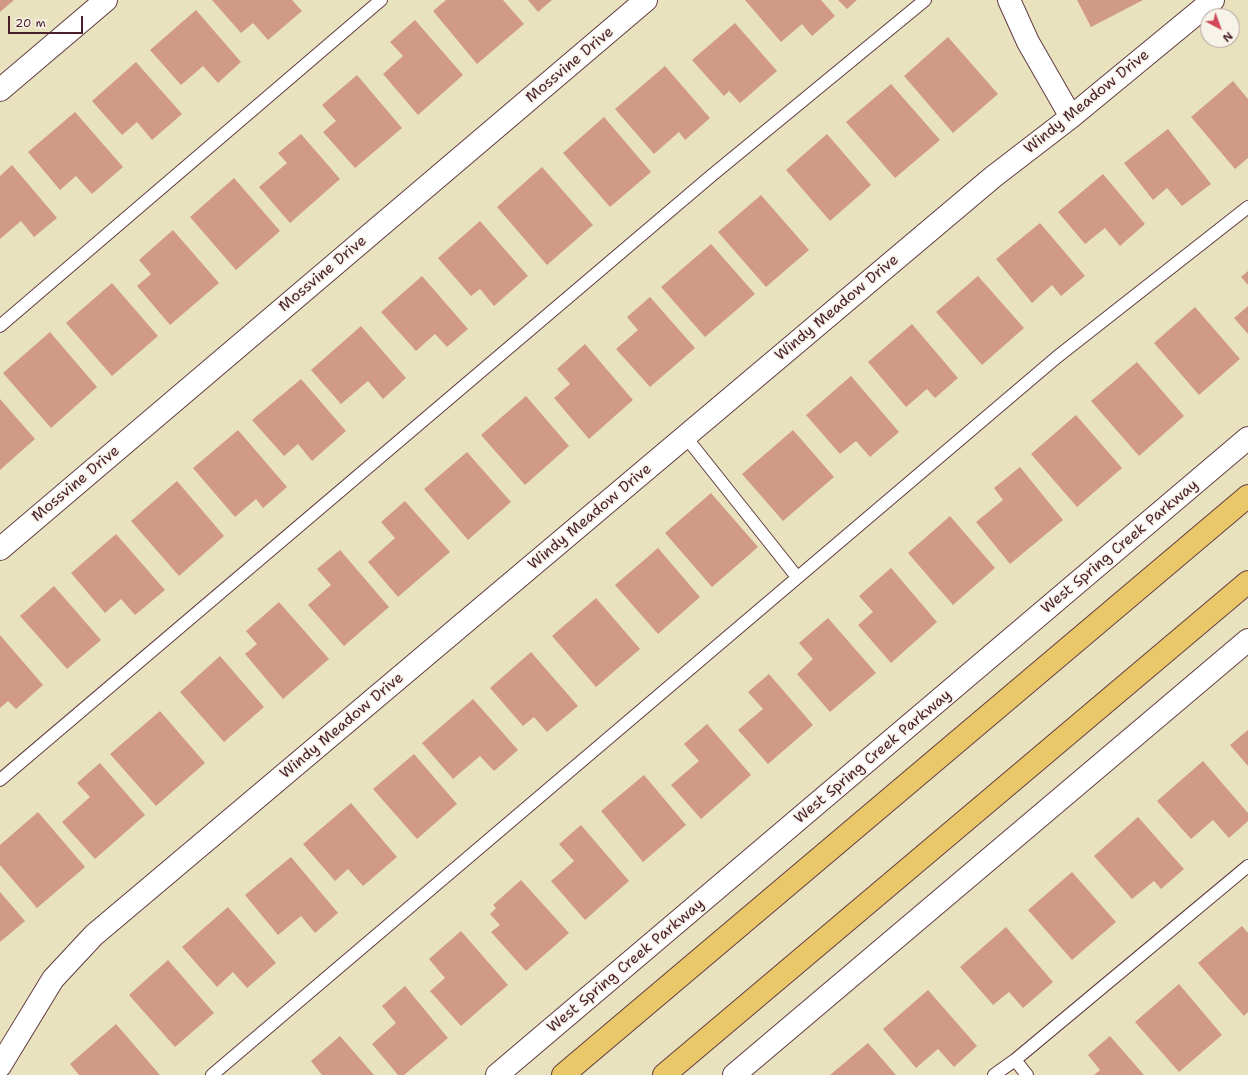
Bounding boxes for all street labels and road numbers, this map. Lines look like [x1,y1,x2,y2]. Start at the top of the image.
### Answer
street label: Mossvine Drive [523,23,617,107]
street label: Windy Meadow Drive [1021,46,1153,158]
street label: Mossvine Drive [276,232,370,316]
street label: Windy Meadow Drive [772,251,902,365]
street label: Mossvine Drive [29,442,123,526]
street label: Windy Meadow Drive [525,460,655,574]
street label: West Spring Creek Parkway [1038,476,1202,618]
street label: Windy Meadow Drive [277,669,407,783]
street label: West Spring Creek Parkway [791,686,955,828]
street label: West Spring Creek Parkway [544,895,708,1037]

